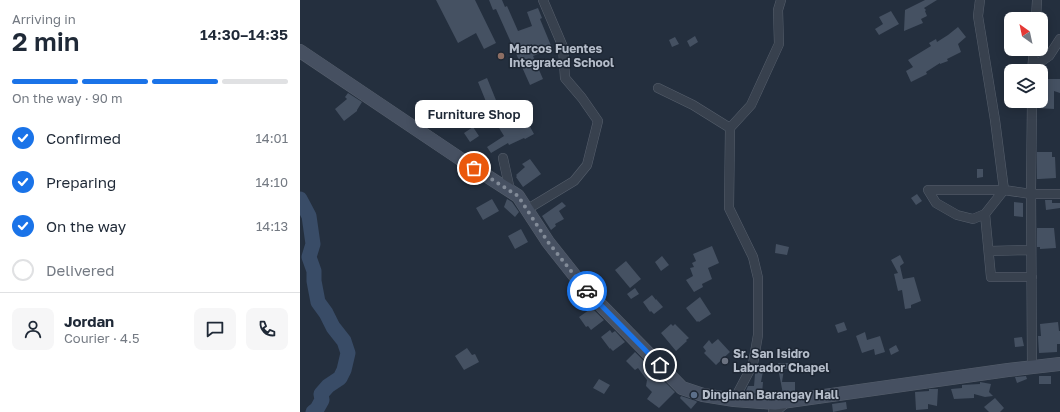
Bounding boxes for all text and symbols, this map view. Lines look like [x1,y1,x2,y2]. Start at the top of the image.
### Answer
text: Arriving in [12,11,76,27]
north arrow [1004,12,1048,56]
map controls [1004,12,1048,108]
text: 14:30–14:35 [200,25,288,43]
text: 2 min [12,26,80,57]
place label: Marcos Fuentes Integrated School [509,41,614,70]
marker: Marcos Fuentes Integrated School [496,51,506,61]
button: layers [1004,64,1048,108]
text: On the way · 90 m [12,90,123,106]
callout: Furniture Shop [415,100,533,128]
text: Furniture Shop [428,106,520,122]
icon: check [12,127,34,149]
text: Confirmed [46,129,121,147]
text: 14:01 [255,130,288,146]
pin [457,151,491,185]
icon: bag [463,157,485,179]
icon: check [12,171,34,193]
text: Preparing [46,173,116,191]
text: 14:10 [255,174,288,190]
icon: check [12,215,34,237]
text: On the way [46,217,126,235]
text: 14:13 [256,218,288,234]
text: Delivered [46,261,114,279]
courier [567,271,607,311]
icon: car [576,280,598,302]
button: person [12,308,54,350]
button: chat [194,308,236,350]
button: phone [246,308,288,350]
text: Jordan [64,312,114,330]
text: Courier · 4.5 [64,330,139,346]
place label: Sr. San Isidro Labrador Chapel [733,346,829,375]
pin [643,348,677,382]
icon: home [649,354,671,376]
marker: Sr. San Isidro Labrador Chapel [720,356,730,366]
place label: Dinginan Barangay Hall [702,387,839,402]
marker: Dinginan Barangay Hall [689,390,699,400]

